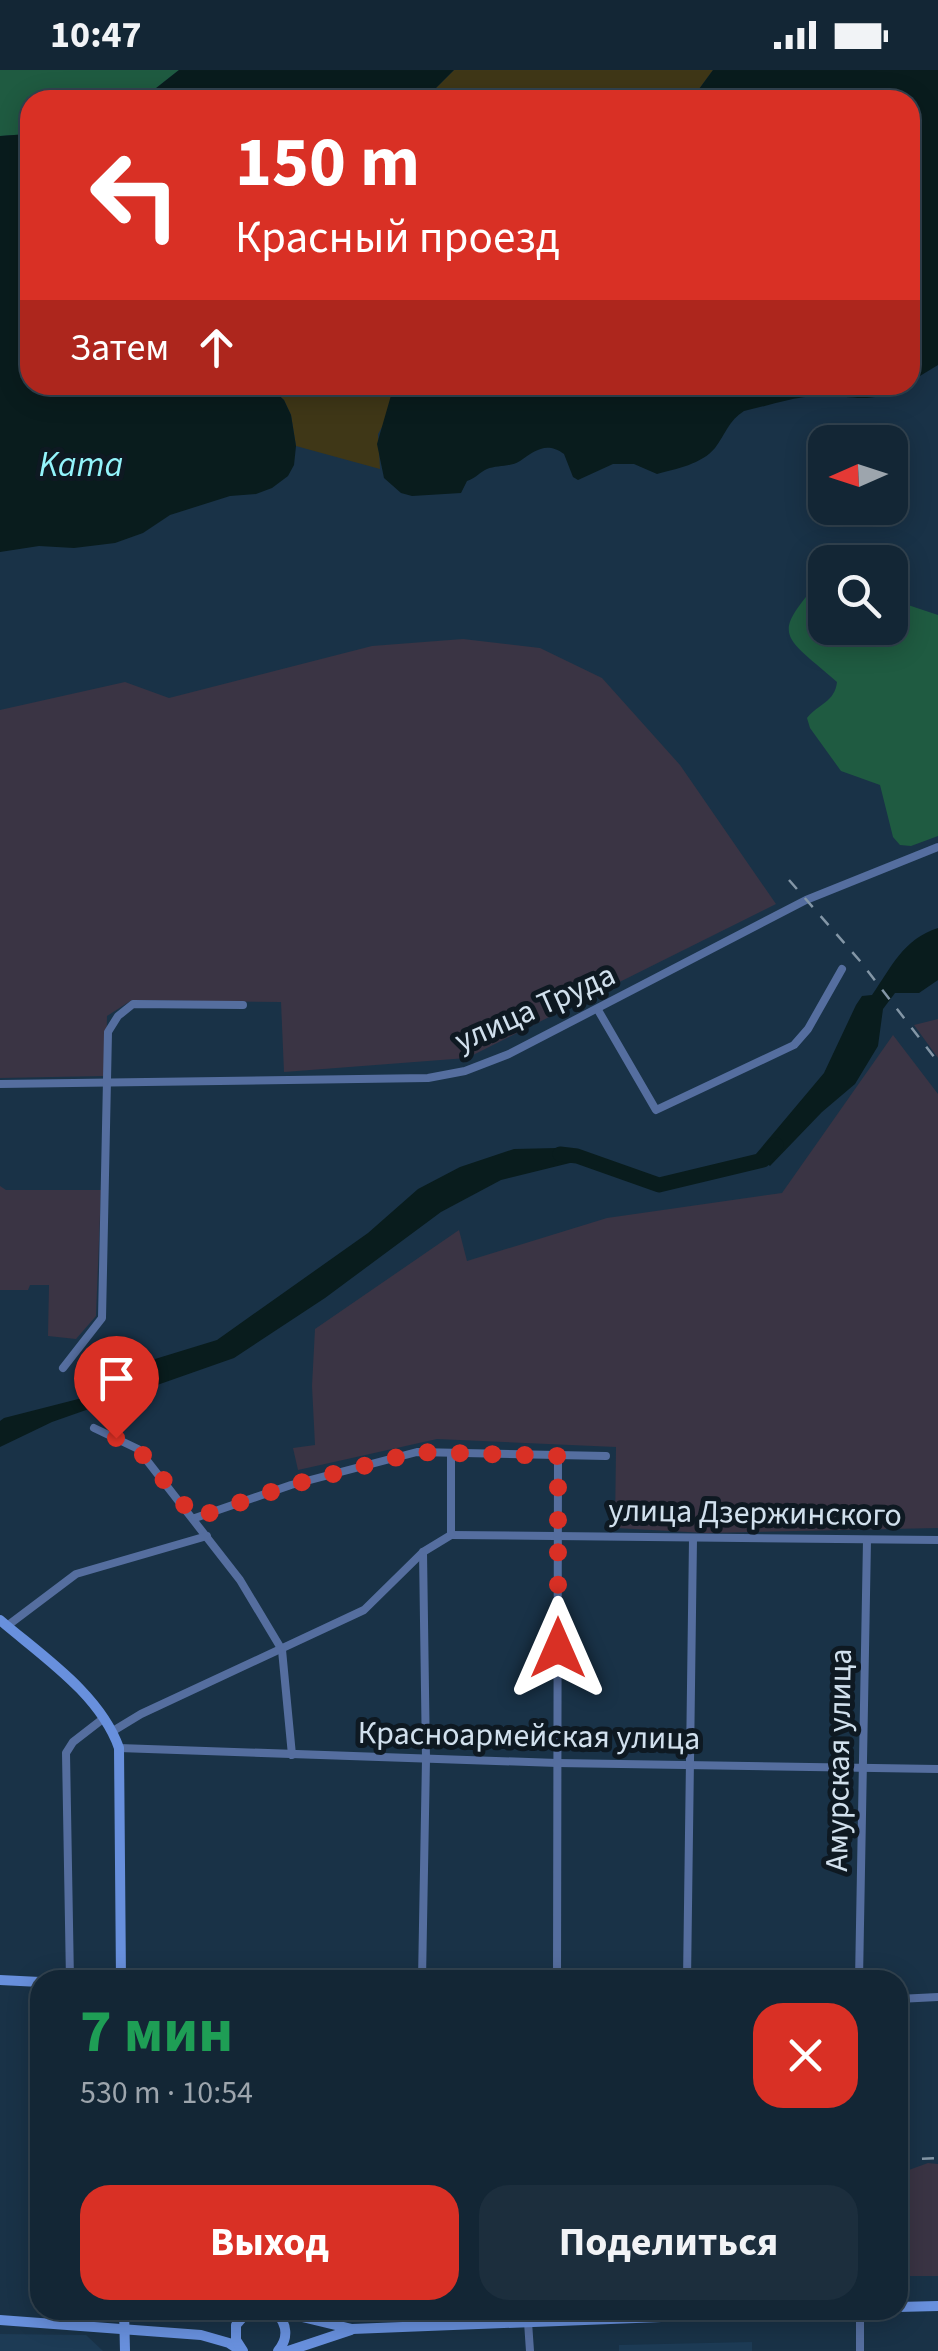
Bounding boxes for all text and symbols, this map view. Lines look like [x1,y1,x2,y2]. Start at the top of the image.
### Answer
text: 10:47 [50,8,142,62]
text: 150 m [235,113,420,213]
icon: left [70,130,200,260]
text: Красный проезд [235,206,560,270]
icon: ahead [189,320,244,375]
text: Затем [70,321,169,375]
north arrow [808,425,908,525]
map controls [808,425,908,645]
water label: Kama [39,440,123,490]
button: search [808,545,908,645]
street label: улица Труда [447,952,623,1064]
pin [74,1336,159,1439]
icon: arrive [89,1351,144,1406]
street label: улица Дзержинского [608,1487,902,1539]
position arrow [506,1596,610,1700]
street label: Амурская улица [814,1648,864,1872]
street label: Красноармейская улица [357,1710,701,1762]
text: 7 мин [80,1990,233,2075]
button: close [753,2003,858,2108]
text: 530 m · 10:54 [80,2070,253,2116]
button: Выход [80,2185,459,2300]
button: Поделиться [479,2185,858,2300]

